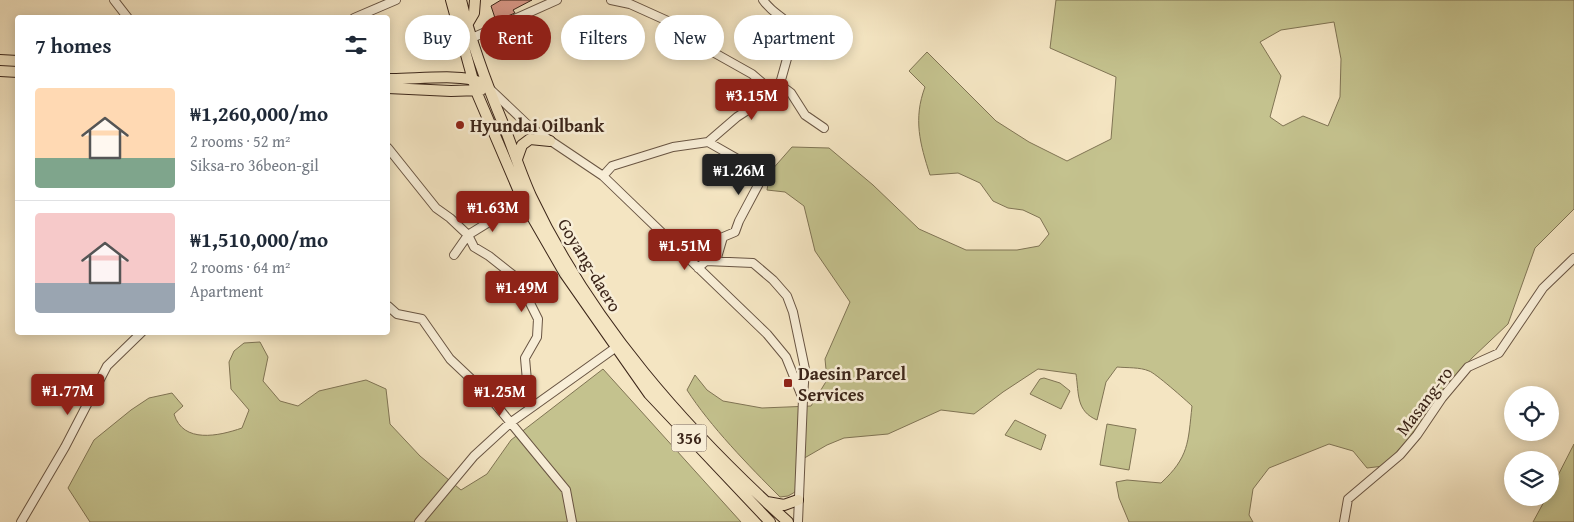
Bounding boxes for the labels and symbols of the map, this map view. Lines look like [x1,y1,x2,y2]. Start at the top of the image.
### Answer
pin: ₩3.15M [711,78,793,121]
place label: Hyundai Oilbank [470,112,605,139]
marker: Hyundai Oilbank [454,119,466,131]
pin: ₩1.26M [698,154,780,196]
pin: ₩1.63M [452,190,534,233]
street label: Goyang-daero [551,213,629,317]
pin: ₩1.51M [644,228,726,271]
pin: ₩1.49M [481,270,563,313]
place label: Daesin Parcel Services [798,360,907,408]
street label: Masang-ro [1389,361,1459,441]
pin: ₩1.77M [27,374,109,416]
pin: ₩1.25M [459,374,541,417]
marker: Daesin Parcel Services [782,377,794,389]
road number: 356 [672,424,706,452]

